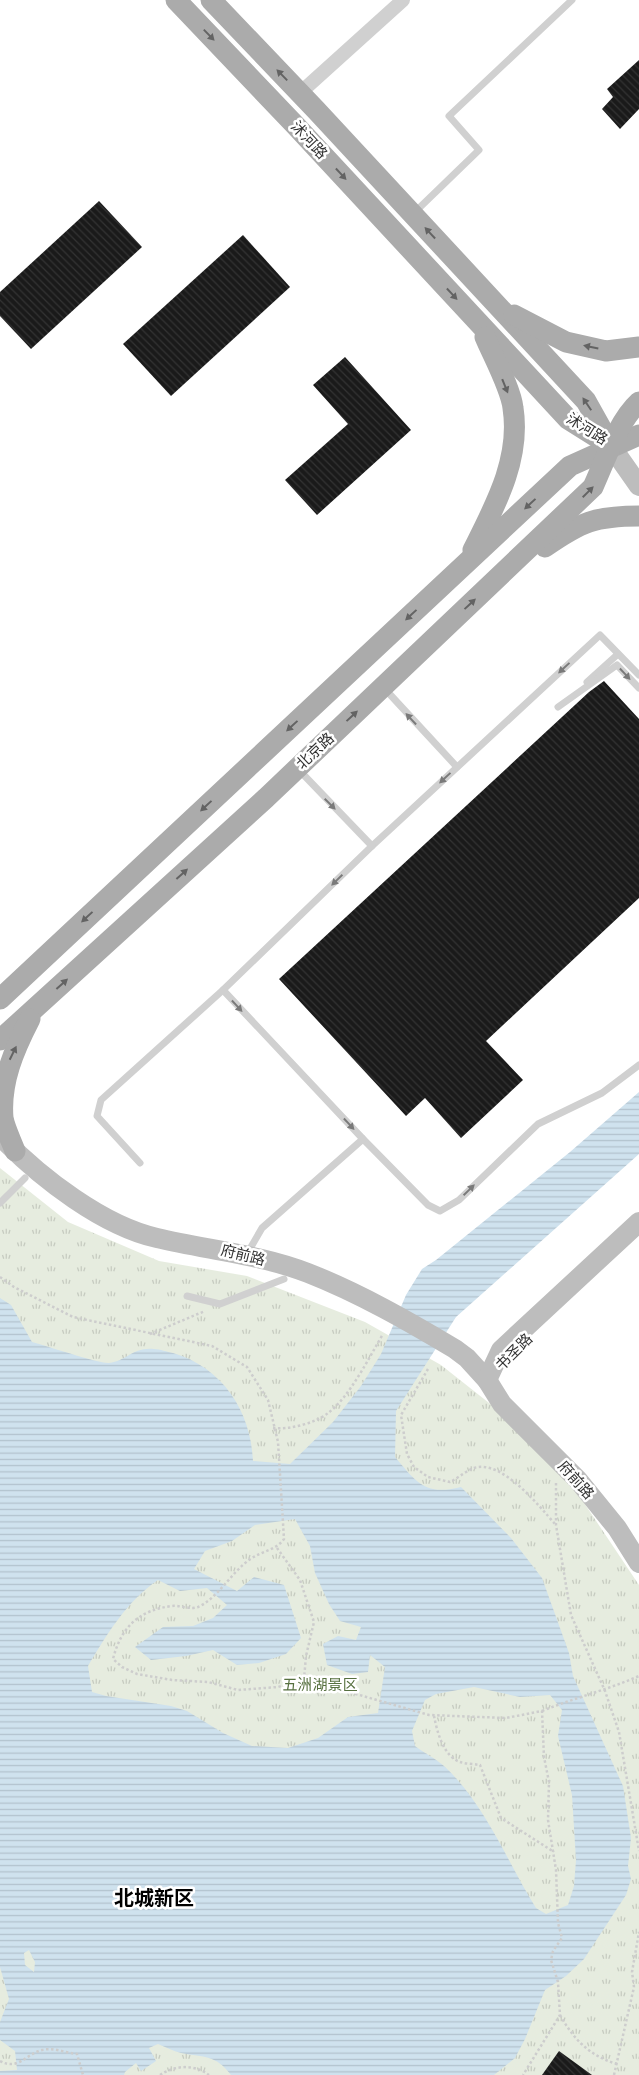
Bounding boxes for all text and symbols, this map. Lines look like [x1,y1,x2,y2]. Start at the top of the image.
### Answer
one-way arrow [203,29,215,41]
one-way arrow [276,69,288,81]
street label: 沭河路 [287,117,331,163]
one-way arrow [335,168,347,180]
one-way arrow [424,228,436,240]
one-way arrow [446,287,458,299]
one-way arrow [582,343,598,351]
one-way arrow [502,379,510,393]
one-way arrow [582,397,592,411]
street label: 沭河路 [563,409,611,449]
one-way arrow [582,487,594,499]
one-way arrow [524,498,536,510]
one-way arrow [464,598,476,610]
one-way arrow [405,609,417,621]
one-way arrow [558,662,570,674]
one-way arrow [619,667,631,679]
one-way arrow [346,710,358,722]
one-way arrow [405,713,417,725]
one-way arrow [286,720,298,732]
street label: 北京路 [292,729,338,773]
one-way arrow [439,772,451,784]
one-way arrow [324,798,336,810]
one-way arrow [201,800,213,812]
one-way arrow [176,868,188,880]
one-way arrow [331,874,343,886]
one-way arrow [82,911,94,923]
one-way arrow [56,978,68,989]
one-way arrow [231,999,243,1011]
one-way arrow [9,1046,17,1061]
one-way arrow [343,1118,355,1130]
one-way arrow [463,1184,475,1196]
street label: 府前路 [219,1241,267,1269]
street label: 书圣路 [492,1330,536,1374]
street label: 府前路 [554,1457,598,1503]
park label: 五洲湖景区 [282,1676,358,1694]
district label: 北城新区 [114,1886,194,1910]

